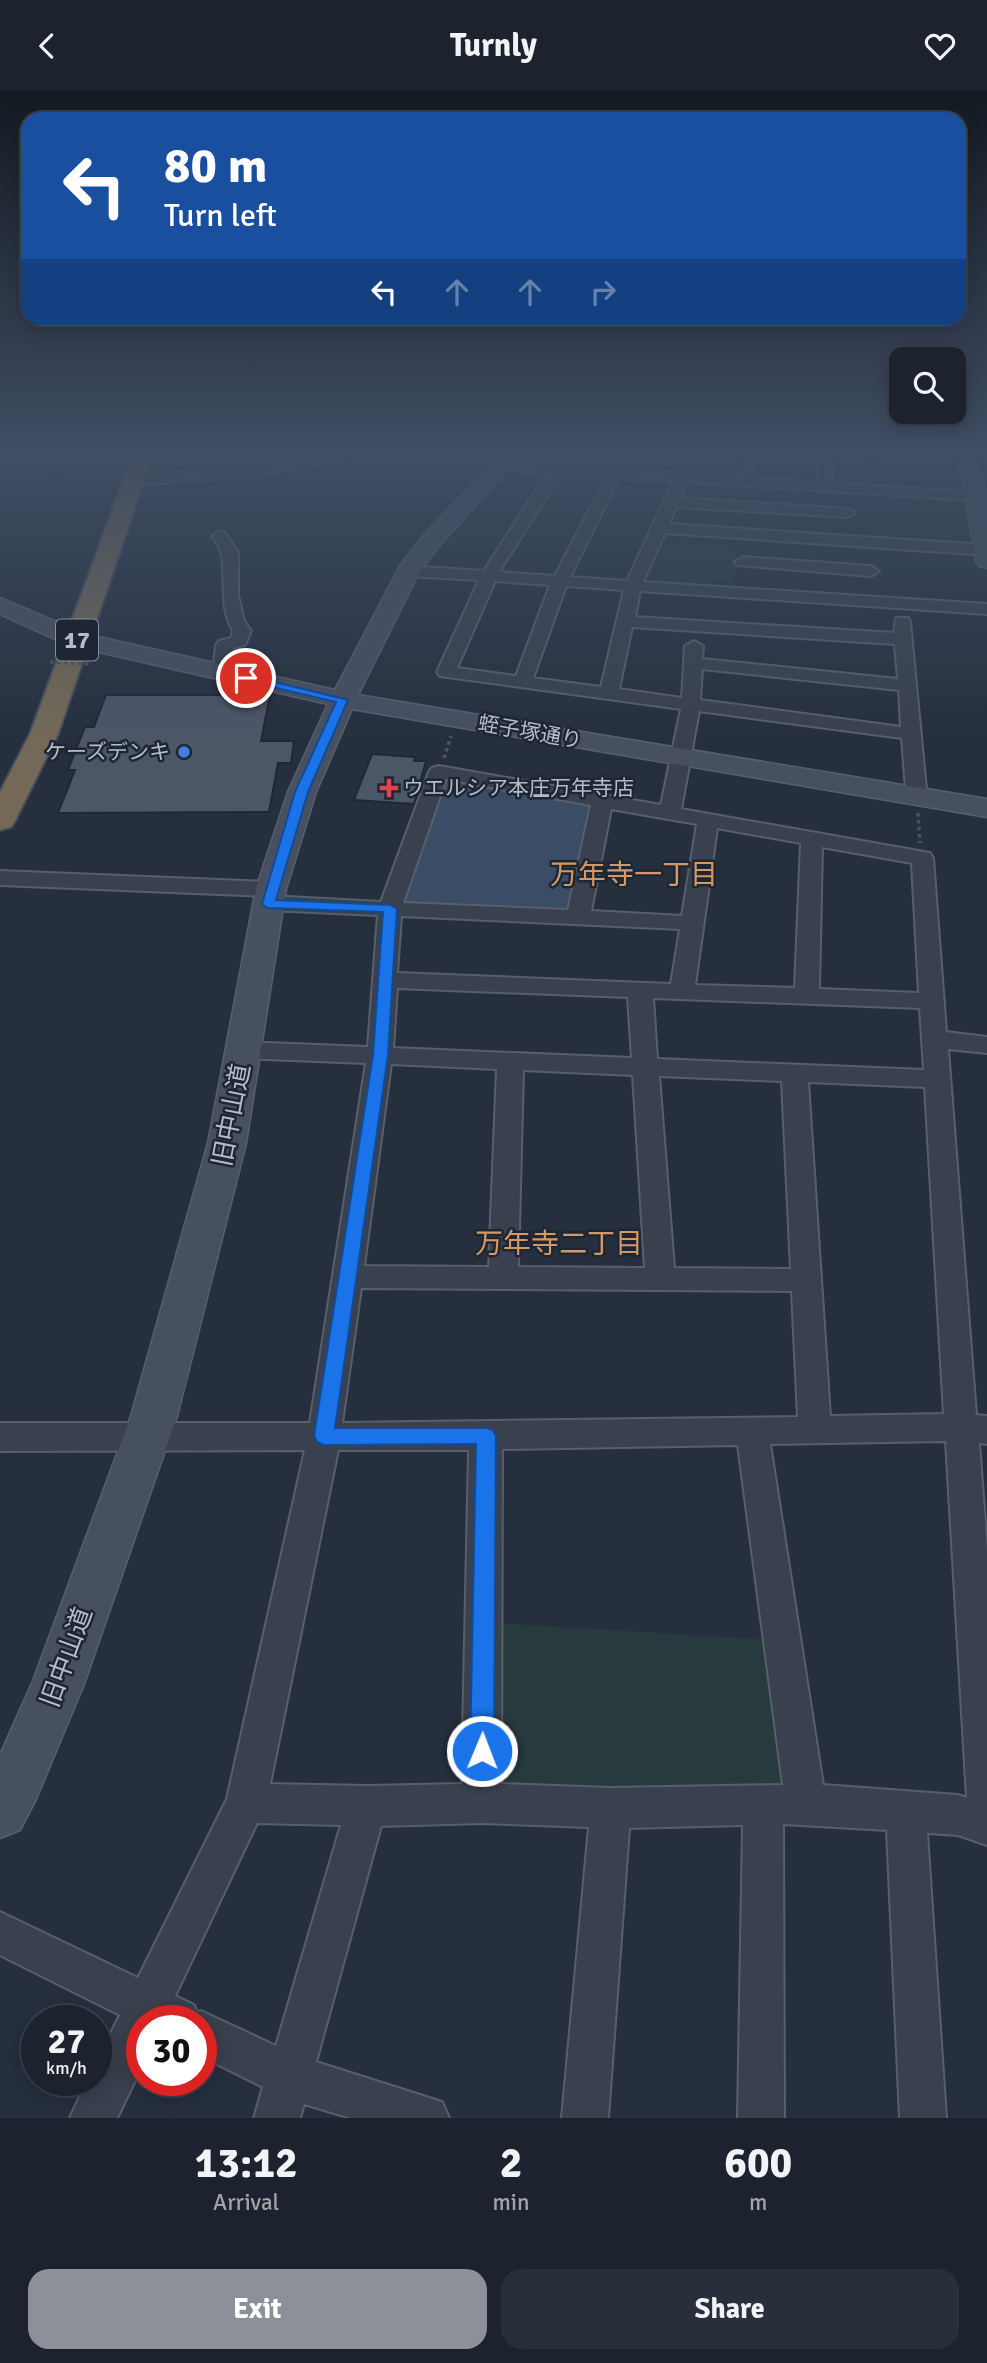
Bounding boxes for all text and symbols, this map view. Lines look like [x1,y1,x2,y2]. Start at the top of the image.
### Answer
text: Turnly [450,26,537,65]
icon: back [28,27,66,65]
icon: heart [921,27,959,65]
text: 80 m [164,136,267,196]
icon: left [49,140,140,231]
text: Turn left [164,196,277,235]
icon: left [365,273,403,311]
icon: ahead [438,273,476,311]
icon: ahead [511,273,549,311]
icon: right [584,273,622,311]
map controls [889,347,966,424]
button: search [889,347,966,424]
road number: 17 [56,619,98,661]
pin [216,648,276,708]
icon: arrive [227,659,265,697]
street label: 蛭子塚通り [476,710,584,754]
place label: ケーズデンキ [45,739,170,765]
marker: ケーズデンキ [176,744,192,760]
place label: ウエルシア本庄万年寺店 [403,775,634,801]
marker: ウエルシア本庄万年寺店 [381,780,397,796]
district label: 万年寺一丁目 [550,858,718,892]
street label: 旧中山道 [206,1061,258,1169]
district label: 万年寺二丁目 [475,1227,643,1261]
street label: 旧中山道 [34,1603,100,1712]
position arrow [445,1714,519,1788]
speed limit sign: 30 [126,2005,217,2096]
text: 27 [48,2020,85,2063]
text: km/h [46,2057,87,2079]
text: 13:12 [195,2138,298,2189]
text: 2 [500,2138,522,2189]
text: 600 [724,2138,792,2189]
text: Arrival [213,2188,279,2217]
text: min [492,2188,530,2217]
text: m [749,2188,767,2217]
button: Exit [28,2269,487,2349]
button: Share [501,2269,959,2349]

